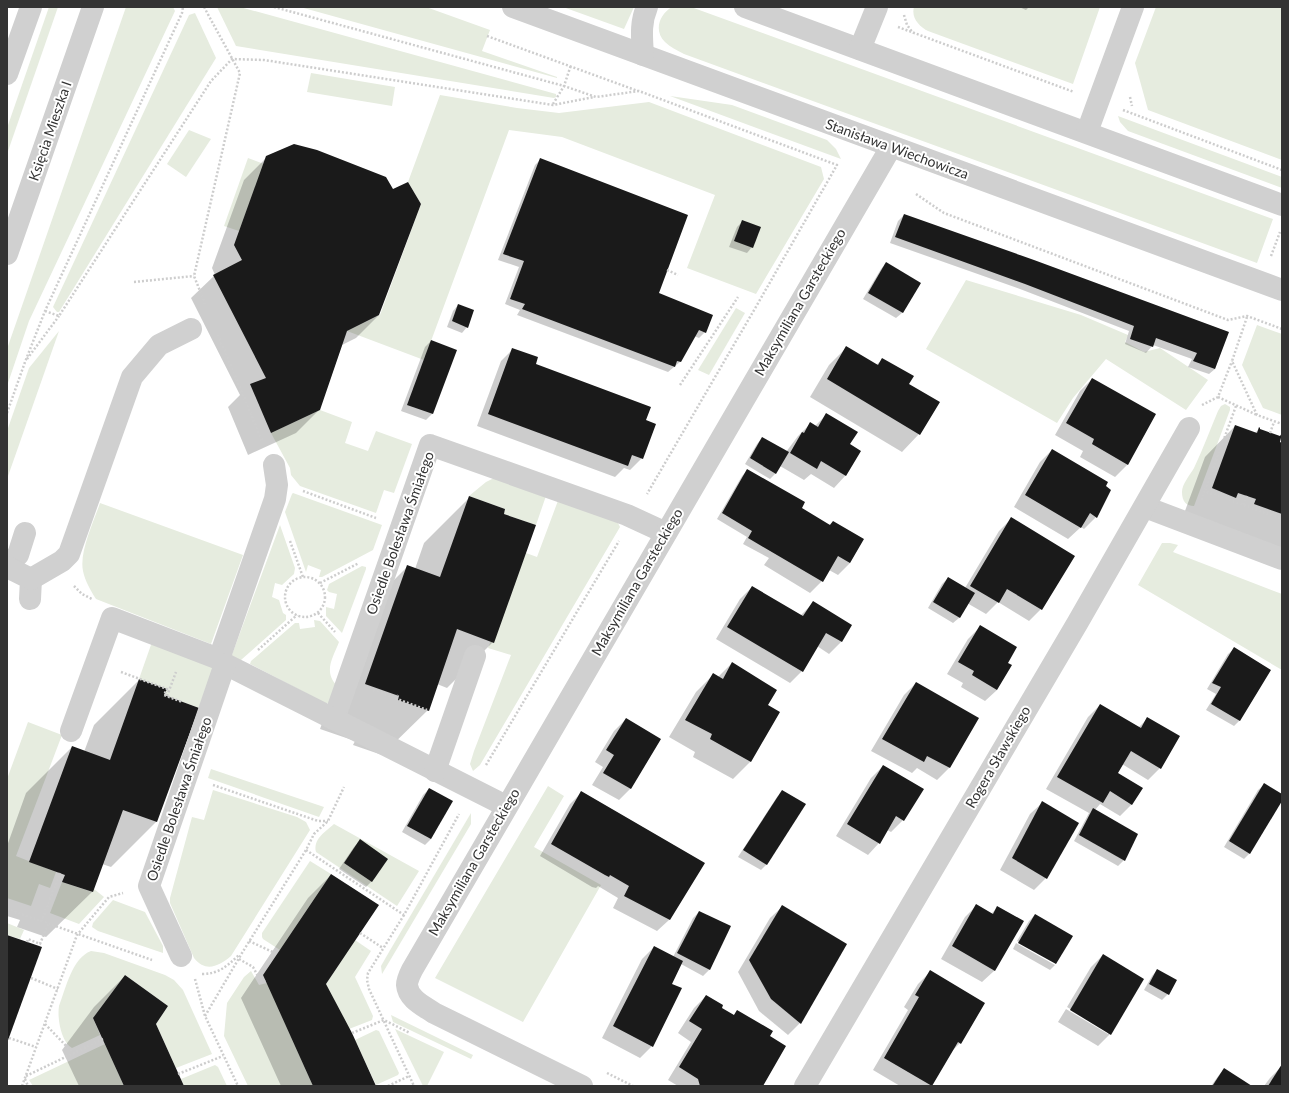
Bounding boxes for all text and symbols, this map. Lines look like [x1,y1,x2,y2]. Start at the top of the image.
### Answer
street label: Księcia Mieszka I [25,79,75,183]
street label: Stanisława Wiechowicza [823,115,971,182]
street label: Maksymiliana Garsteckiego [750,225,849,378]
street label: Osiedle Bolesława Śmiałego [362,449,437,617]
street label: Maksymiliana Garsteckiego [587,505,686,658]
street label: Rogera Sławskiego [961,703,1034,811]
street label: Osiedle Bolesława Śmiałego [142,714,215,883]
street label: Maksymiliana Garsteckiego [424,785,523,938]

